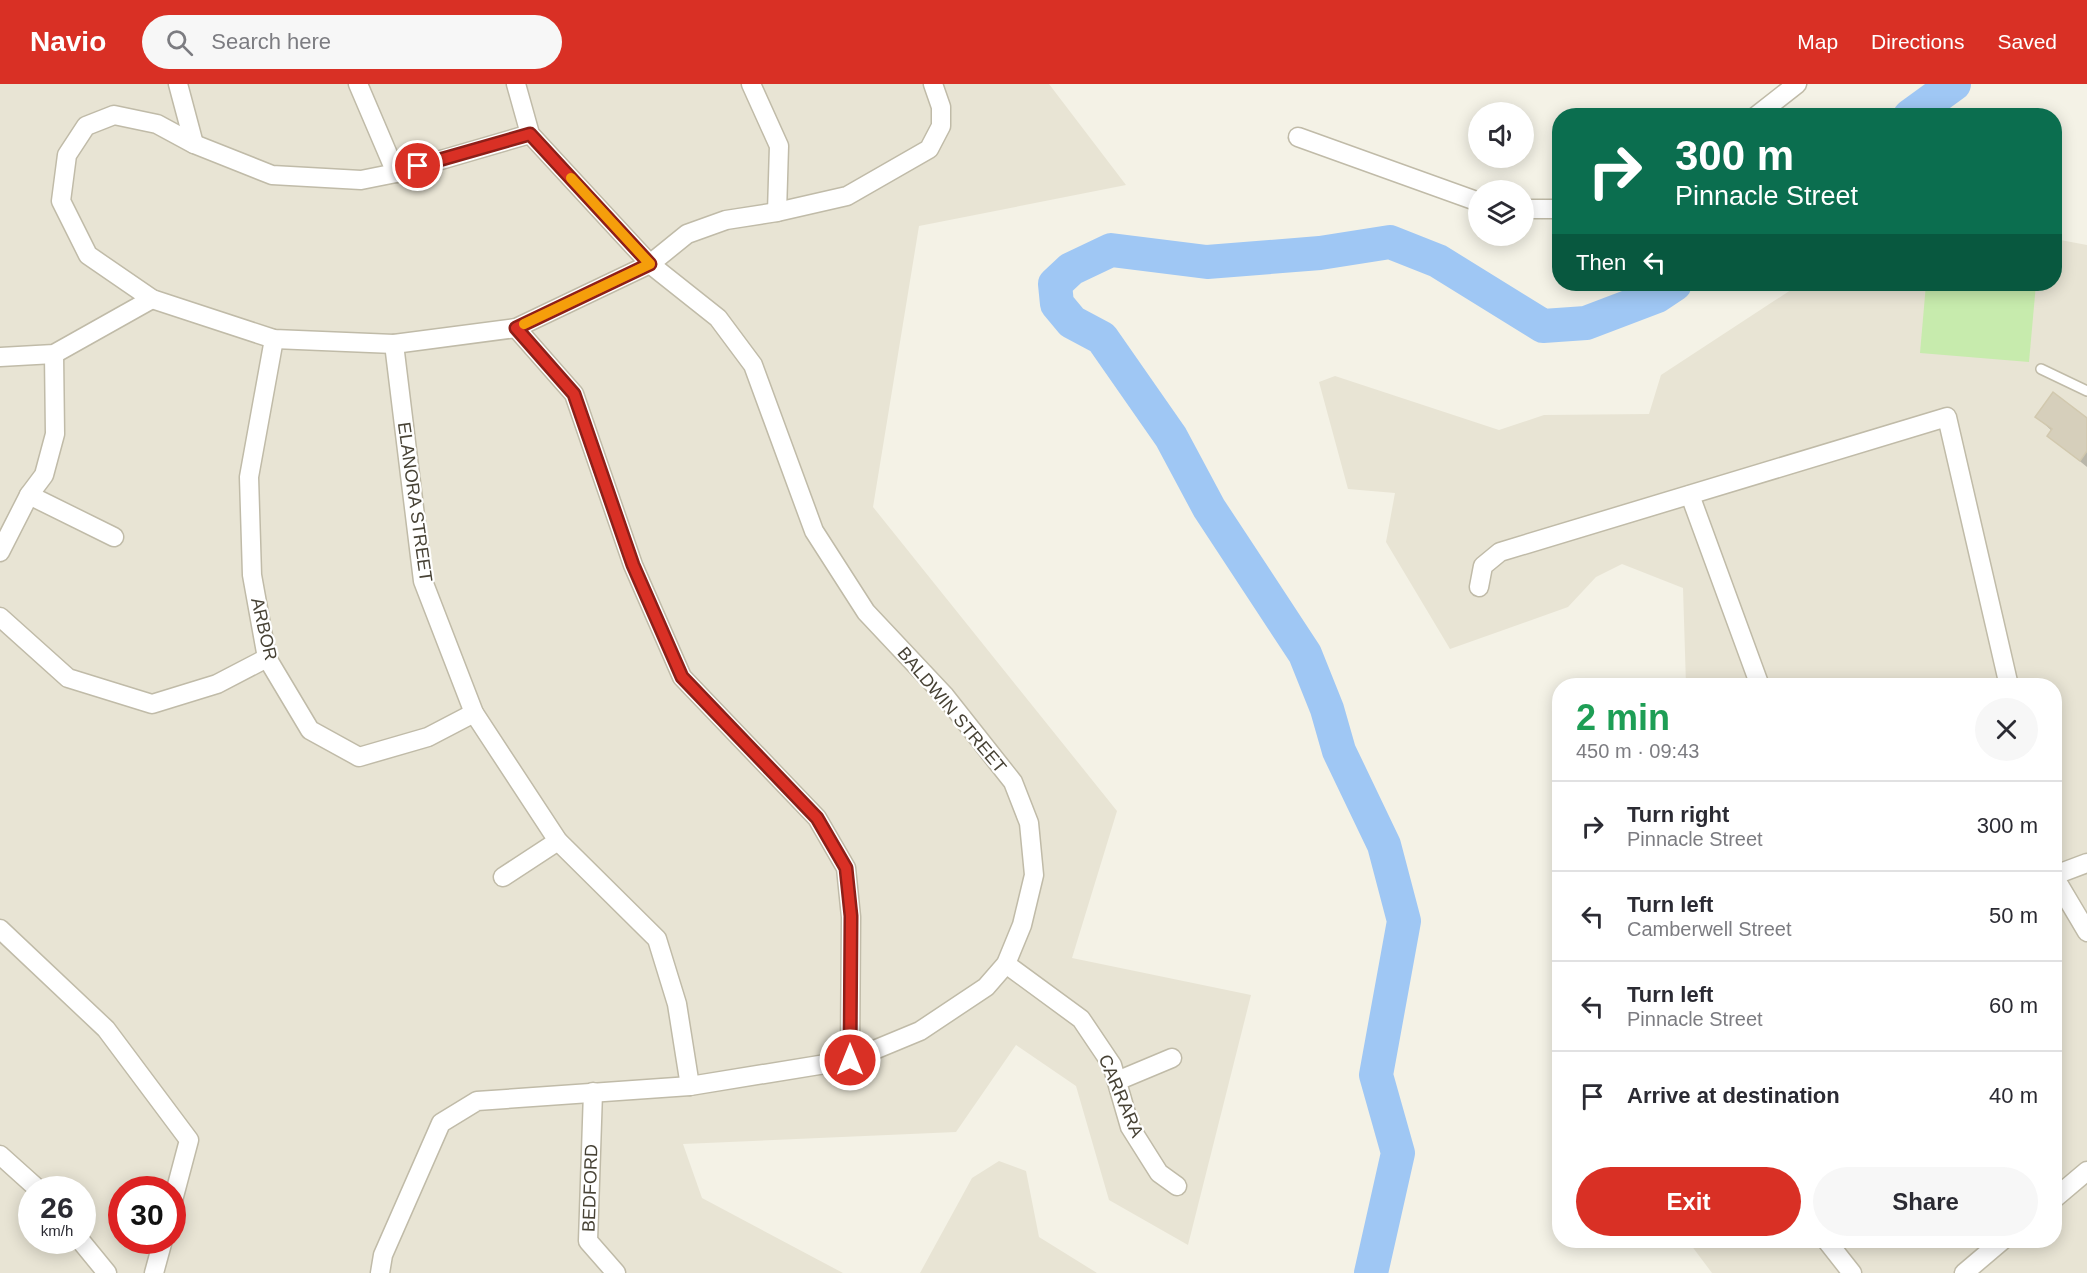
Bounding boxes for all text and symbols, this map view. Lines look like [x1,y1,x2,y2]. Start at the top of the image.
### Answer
search box [142,15,562,69]
text: Navio [30,26,106,57]
icon: search [163,26,196,59]
text: Search here [211,29,331,54]
text: Map [1797,30,1838,53]
text: Directions [1871,30,1964,53]
text: Saved [1997,30,2057,53]
map controls [1468,102,1534,246]
button: sound [1468,102,1534,168]
icon: right [1576,132,1654,210]
text: 300 m [1675,132,1794,179]
pin [392,140,443,191]
icon: arrive [401,149,434,182]
button: layers [1468,180,1534,246]
text: Pinnacle Street [1675,181,1858,211]
icon: left [1638,246,1671,279]
text: Then [1576,250,1626,275]
street label: ELANORA STREET [394,421,436,583]
street label: ARBOR [247,596,281,662]
street label: BALDWIN STREET [894,643,1010,777]
text: 2 min [1576,697,1670,738]
button: close [1975,698,2038,761]
text: 450 m · 09:43 [1576,740,1699,762]
text: Turn right [1627,802,1729,827]
icon: right [1576,810,1609,843]
text: 300 m [1977,813,2038,838]
text: Pinnacle Street [1627,828,1763,850]
text: Turn left [1627,892,1713,917]
icon: left [1576,900,1609,933]
text: 50 m [1989,903,2038,928]
text: Camberwell Street [1627,918,1792,940]
text: Turn left [1627,982,1713,1007]
icon: left [1576,990,1609,1023]
text: 60 m [1989,993,2038,1018]
text: Pinnacle Street [1627,1008,1763,1030]
position arrow [818,1028,882,1092]
street label: CARRARA [1095,1052,1147,1140]
icon: arrive [1576,1080,1609,1113]
text: Arrive at destination [1627,1083,1840,1108]
text: 40 m [1989,1083,2038,1108]
street label: BEDFORD [578,1144,602,1232]
button: Exit [1576,1167,1801,1236]
button: Share [1813,1167,2038,1236]
speed limit sign: 30 [108,1176,186,1254]
text: 26 [40,1191,74,1224]
text: km/h [41,1222,73,1239]

